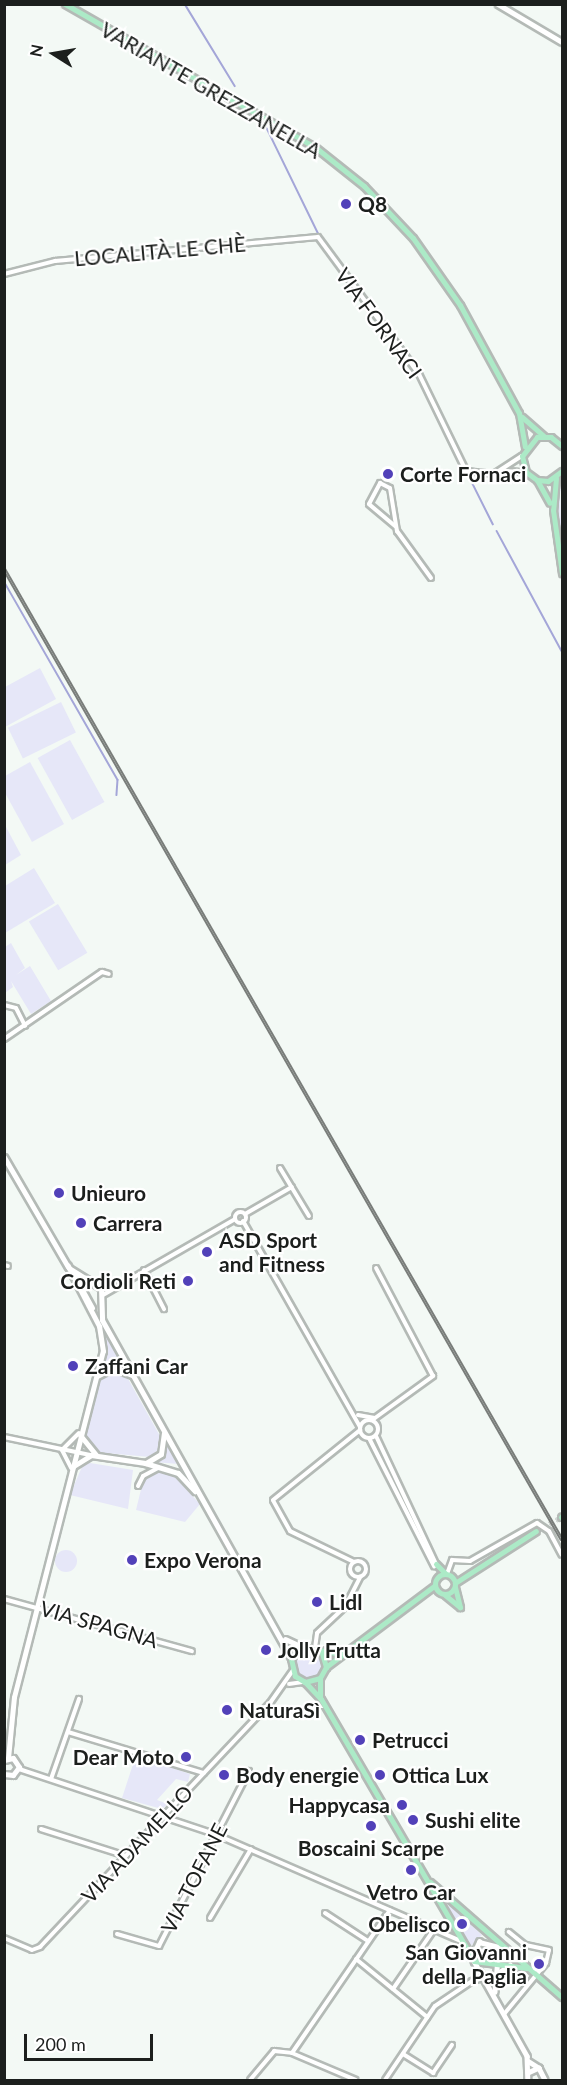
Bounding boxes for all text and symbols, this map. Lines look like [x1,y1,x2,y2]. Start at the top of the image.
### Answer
street label: VARIANTE GREZZANELLA [96,16,326,164]
north arrow [24,24,84,84]
text: N [25,43,46,58]
place label: Q8 [358,191,387,217]
marker: Q8 [339,197,353,211]
street label: LOCALITÀ LE CHÈ [73,231,247,271]
street label: VIA FORNACI [330,263,428,383]
place label: Corte Fornaci [400,461,526,487]
marker: Corte Fornaci [381,467,395,481]
place label: Unieuro [71,1180,146,1206]
marker: Unieuro [52,1186,66,1200]
place label: Carrera [93,1210,162,1236]
marker: Carrera [74,1216,88,1230]
place label: ASD Sport and Fitness [219,1227,325,1277]
marker: ASD Sport and Fitness [200,1245,214,1259]
place label: Cordioli Reti [60,1268,176,1294]
marker: Cordioli Reti [181,1274,195,1288]
place label: Zaffani Car [85,1353,188,1379]
marker: Zaffani Car [66,1359,80,1373]
place label: Expo Verona [144,1547,262,1573]
marker: Expo Verona [125,1553,139,1567]
place label: Lidl [329,1589,362,1615]
street label: VIA SPAGNA [37,1595,161,1653]
marker: Lidl [310,1595,324,1609]
place label: Jolly Frutta [278,1637,381,1663]
marker: Jolly Frutta [259,1643,273,1657]
place label: NaturaSì [239,1697,320,1723]
marker: NaturaSì [220,1703,234,1717]
place label: Petrucci [372,1727,448,1753]
marker: Petrucci [353,1733,367,1747]
place label: Dear Moto [72,1744,174,1770]
marker: Dear Moto [179,1750,193,1764]
place label: Body energie [236,1762,359,1788]
place label: Ottica Lux [392,1762,488,1788]
marker: Body energie [217,1768,231,1782]
marker: Ottica Lux [373,1768,387,1782]
street label: VIA ADAMELLO [76,1779,198,1909]
place label: Happycasa [288,1792,390,1818]
marker: Happycasa [395,1798,409,1812]
place label: Sushi elite [425,1807,520,1833]
marker: Sushi elite [406,1813,420,1827]
street label: VIA TOFANE [155,1818,233,1938]
marker: Boscaini Scarpe [364,1819,378,1833]
place label: Boscaini Scarpe [298,1835,444,1861]
marker: Vetro Car [404,1863,418,1877]
place label: Vetro Car [367,1879,455,1905]
place label: Obelisco [368,1911,450,1937]
marker: Obelisco [455,1917,469,1931]
place label: San Giovanni della Paglia [405,1939,527,1989]
marker: San Giovanni della Paglia [532,1957,546,1971]
scale bar [27,2022,156,2060]
text: 200 m [35,2033,86,2055]

